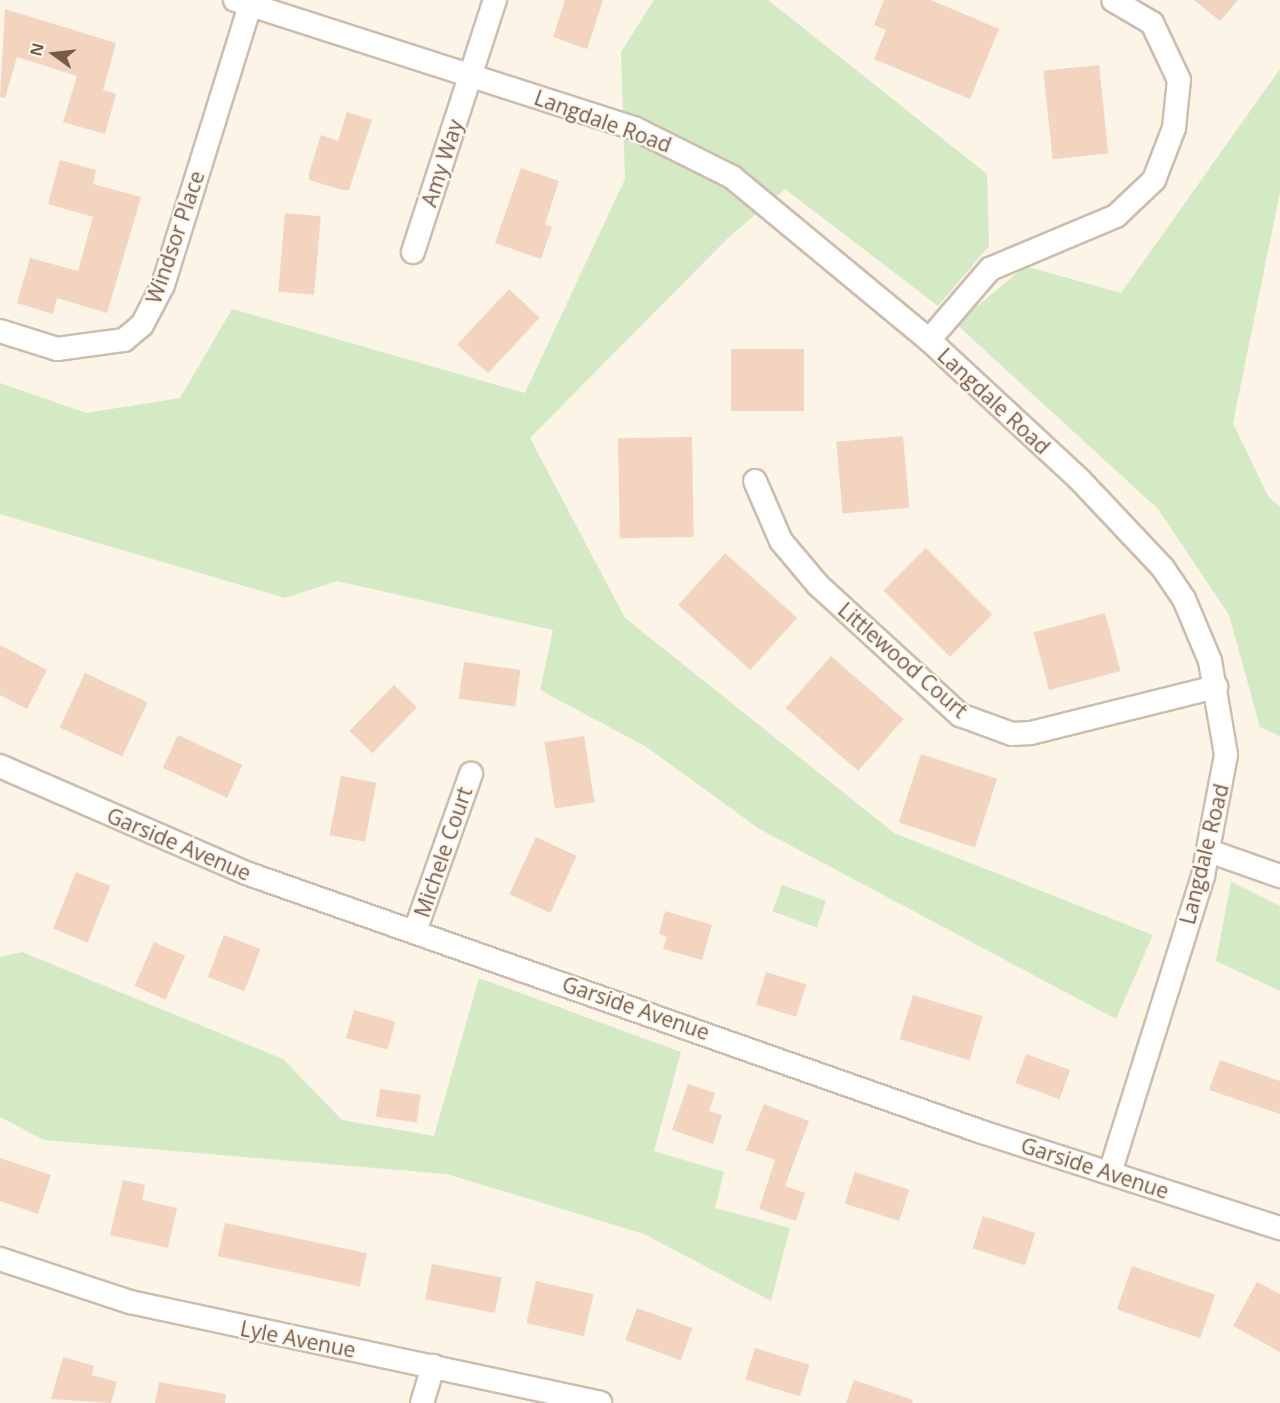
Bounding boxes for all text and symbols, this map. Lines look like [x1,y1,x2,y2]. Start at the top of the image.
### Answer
north arrow [24,24,84,84]
text: N [24,40,49,58]
street label: Langdale Road [531,85,675,157]
street label: Amy Way [416,116,468,210]
street label: Windsor Place [141,167,209,307]
street label: Langdale Road [933,343,1055,459]
street label: Littlewood Court [833,597,973,723]
street label: Langdale Road [1174,781,1234,927]
street label: Michele Court [409,783,477,921]
street label: Garside Avenue [103,802,255,886]
street label: Garside Avenue [559,971,713,1045]
street label: Garside Avenue [1018,1132,1172,1204]
street label: Lyle Avenue [238,1315,358,1363]

